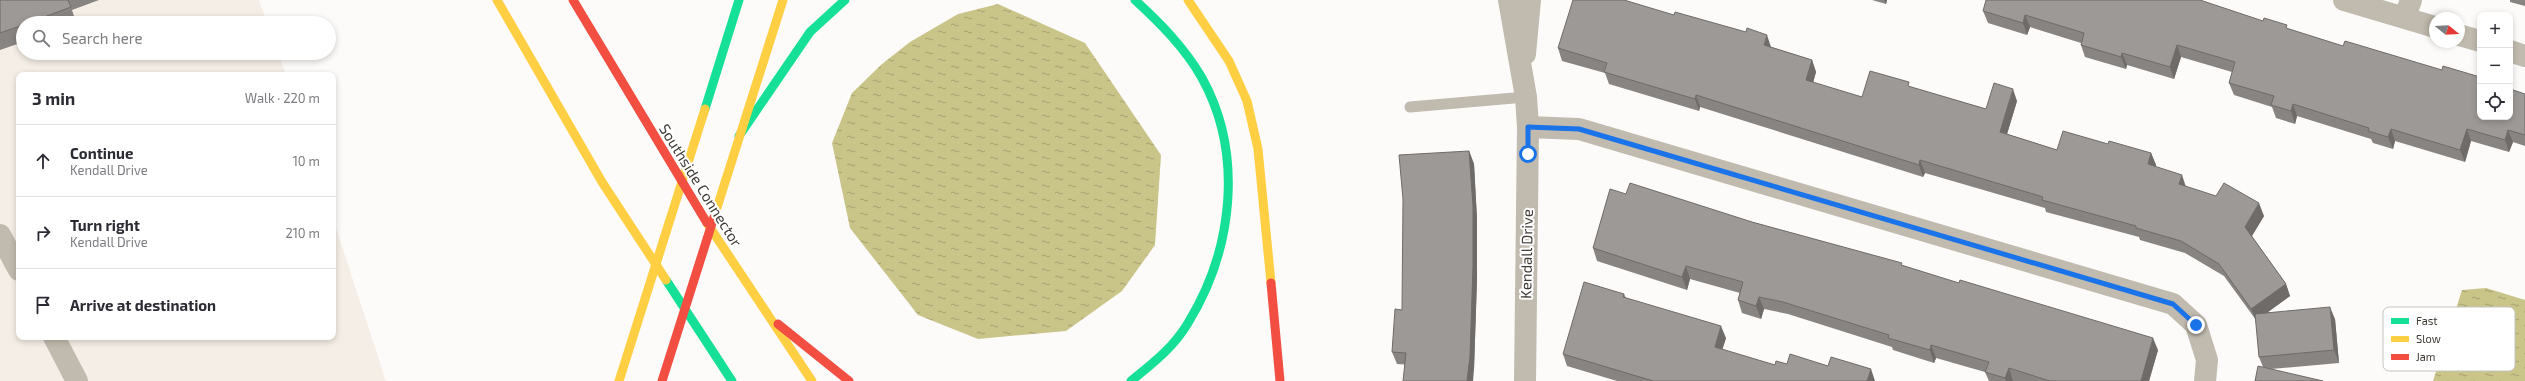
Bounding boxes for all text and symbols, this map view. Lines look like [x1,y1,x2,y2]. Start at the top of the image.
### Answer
north arrow [2429,12,2465,48]
map controls [2477,12,2513,120]
button: + [2477,12,2513,48]
search box [16,16,336,60]
icon: search [30,27,52,49]
text: Search here [62,29,143,47]
button: − [2477,48,2513,84]
button: locate [2477,84,2513,120]
text: 3 min [32,88,75,108]
text: Walk · 220 m [245,90,320,106]
street label: Southside Connector [656,120,746,250]
text: Continue [70,144,133,162]
route start [1519,145,1537,163]
icon: ahead [32,150,54,172]
text: 10 m [293,153,320,169]
text: Kendall Drive [70,162,148,178]
street label: Kendall Drive [1516,209,1536,299]
text: Turn right [70,216,140,234]
icon: right [32,222,54,244]
text: 210 m [285,225,320,241]
text: Kendall Drive [70,234,148,250]
icon: arrive [32,294,54,316]
text: Arrive at destination [70,296,216,314]
legend [2383,307,2515,371]
text: Fast [2416,314,2438,327]
route end [2187,316,2205,334]
text: Slow [2416,332,2441,345]
text: Jam [2416,350,2435,363]

